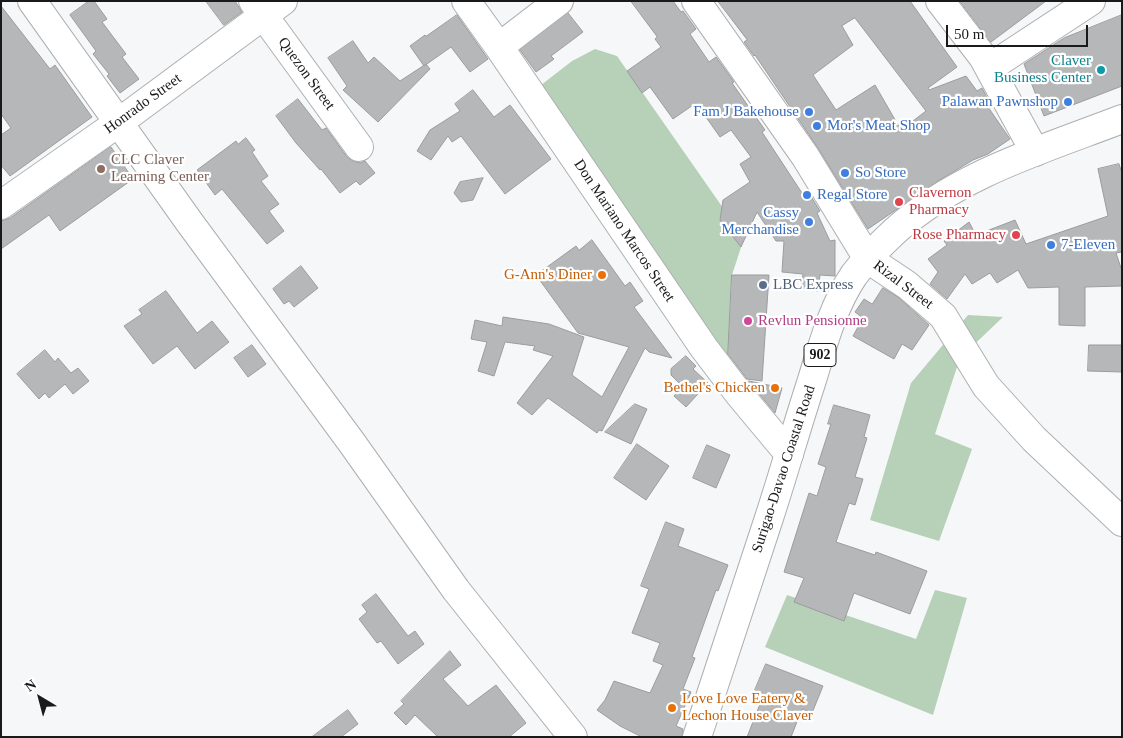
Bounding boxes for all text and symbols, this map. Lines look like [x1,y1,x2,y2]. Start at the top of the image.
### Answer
scale bar [948,15,1090,47]
text: 50 m [954,26,984,42]
street label: Quezon Street [274,34,338,114]
place label: Claver Business Center [994,52,1091,87]
marker: Claver Business Center [1095,64,1107,76]
street label: Honrado Street [101,70,185,138]
place label: Palawan Pawnshop [942,93,1058,111]
marker: Palawan Pawnshop [1062,96,1074,108]
place label: Fam J Bakehouse [693,103,799,121]
marker: Fam J Bakehouse [803,106,815,118]
place label: Mor's Meat Shop [827,117,931,135]
marker: Mor's Meat Shop [811,120,823,132]
place label: CLC Claver Learning Center [111,151,209,186]
street label: Don Mariano Marcos Street [570,156,678,306]
marker: CLC Claver Learning Center [95,163,107,175]
place label: So Store [855,164,906,182]
marker: So Store [839,167,851,179]
place label: Clavernon Pharmacy [909,184,971,219]
place label: Regal Store [817,186,887,204]
marker: Regal Store [801,189,813,201]
marker: Clavernon Pharmacy [893,196,905,208]
place label: Cassy Merchandise [722,204,799,239]
marker: Cassy Merchandise [803,216,815,228]
place label: Rose Pharmacy [912,226,1006,244]
marker: Rose Pharmacy [1010,229,1022,241]
place label: 7-Eleven [1061,236,1115,254]
marker: 7-Eleven [1045,239,1057,251]
street label: Rizal Street [869,257,937,313]
place label: G-Ann's Diner [504,266,592,284]
marker: G-Ann's Diner [596,269,608,281]
place label: LBC Express [773,276,853,294]
marker: LBC Express [757,279,769,291]
place label: Revlun Pensionne [758,312,867,330]
marker: Revlun Pensionne [742,315,754,327]
road number: 902 [804,344,836,366]
place label: Bethel's Chicken [664,379,765,397]
marker: Bethel's Chicken [769,382,781,394]
street label: Surigao-Davao Coastal Road [748,383,820,555]
north arrow [15,673,65,723]
text: N [22,677,39,695]
place label: Love Love Eatery & Lechon House Claver [682,690,813,725]
marker: Love Love Eatery & Lechon House Claver [666,702,678,714]

